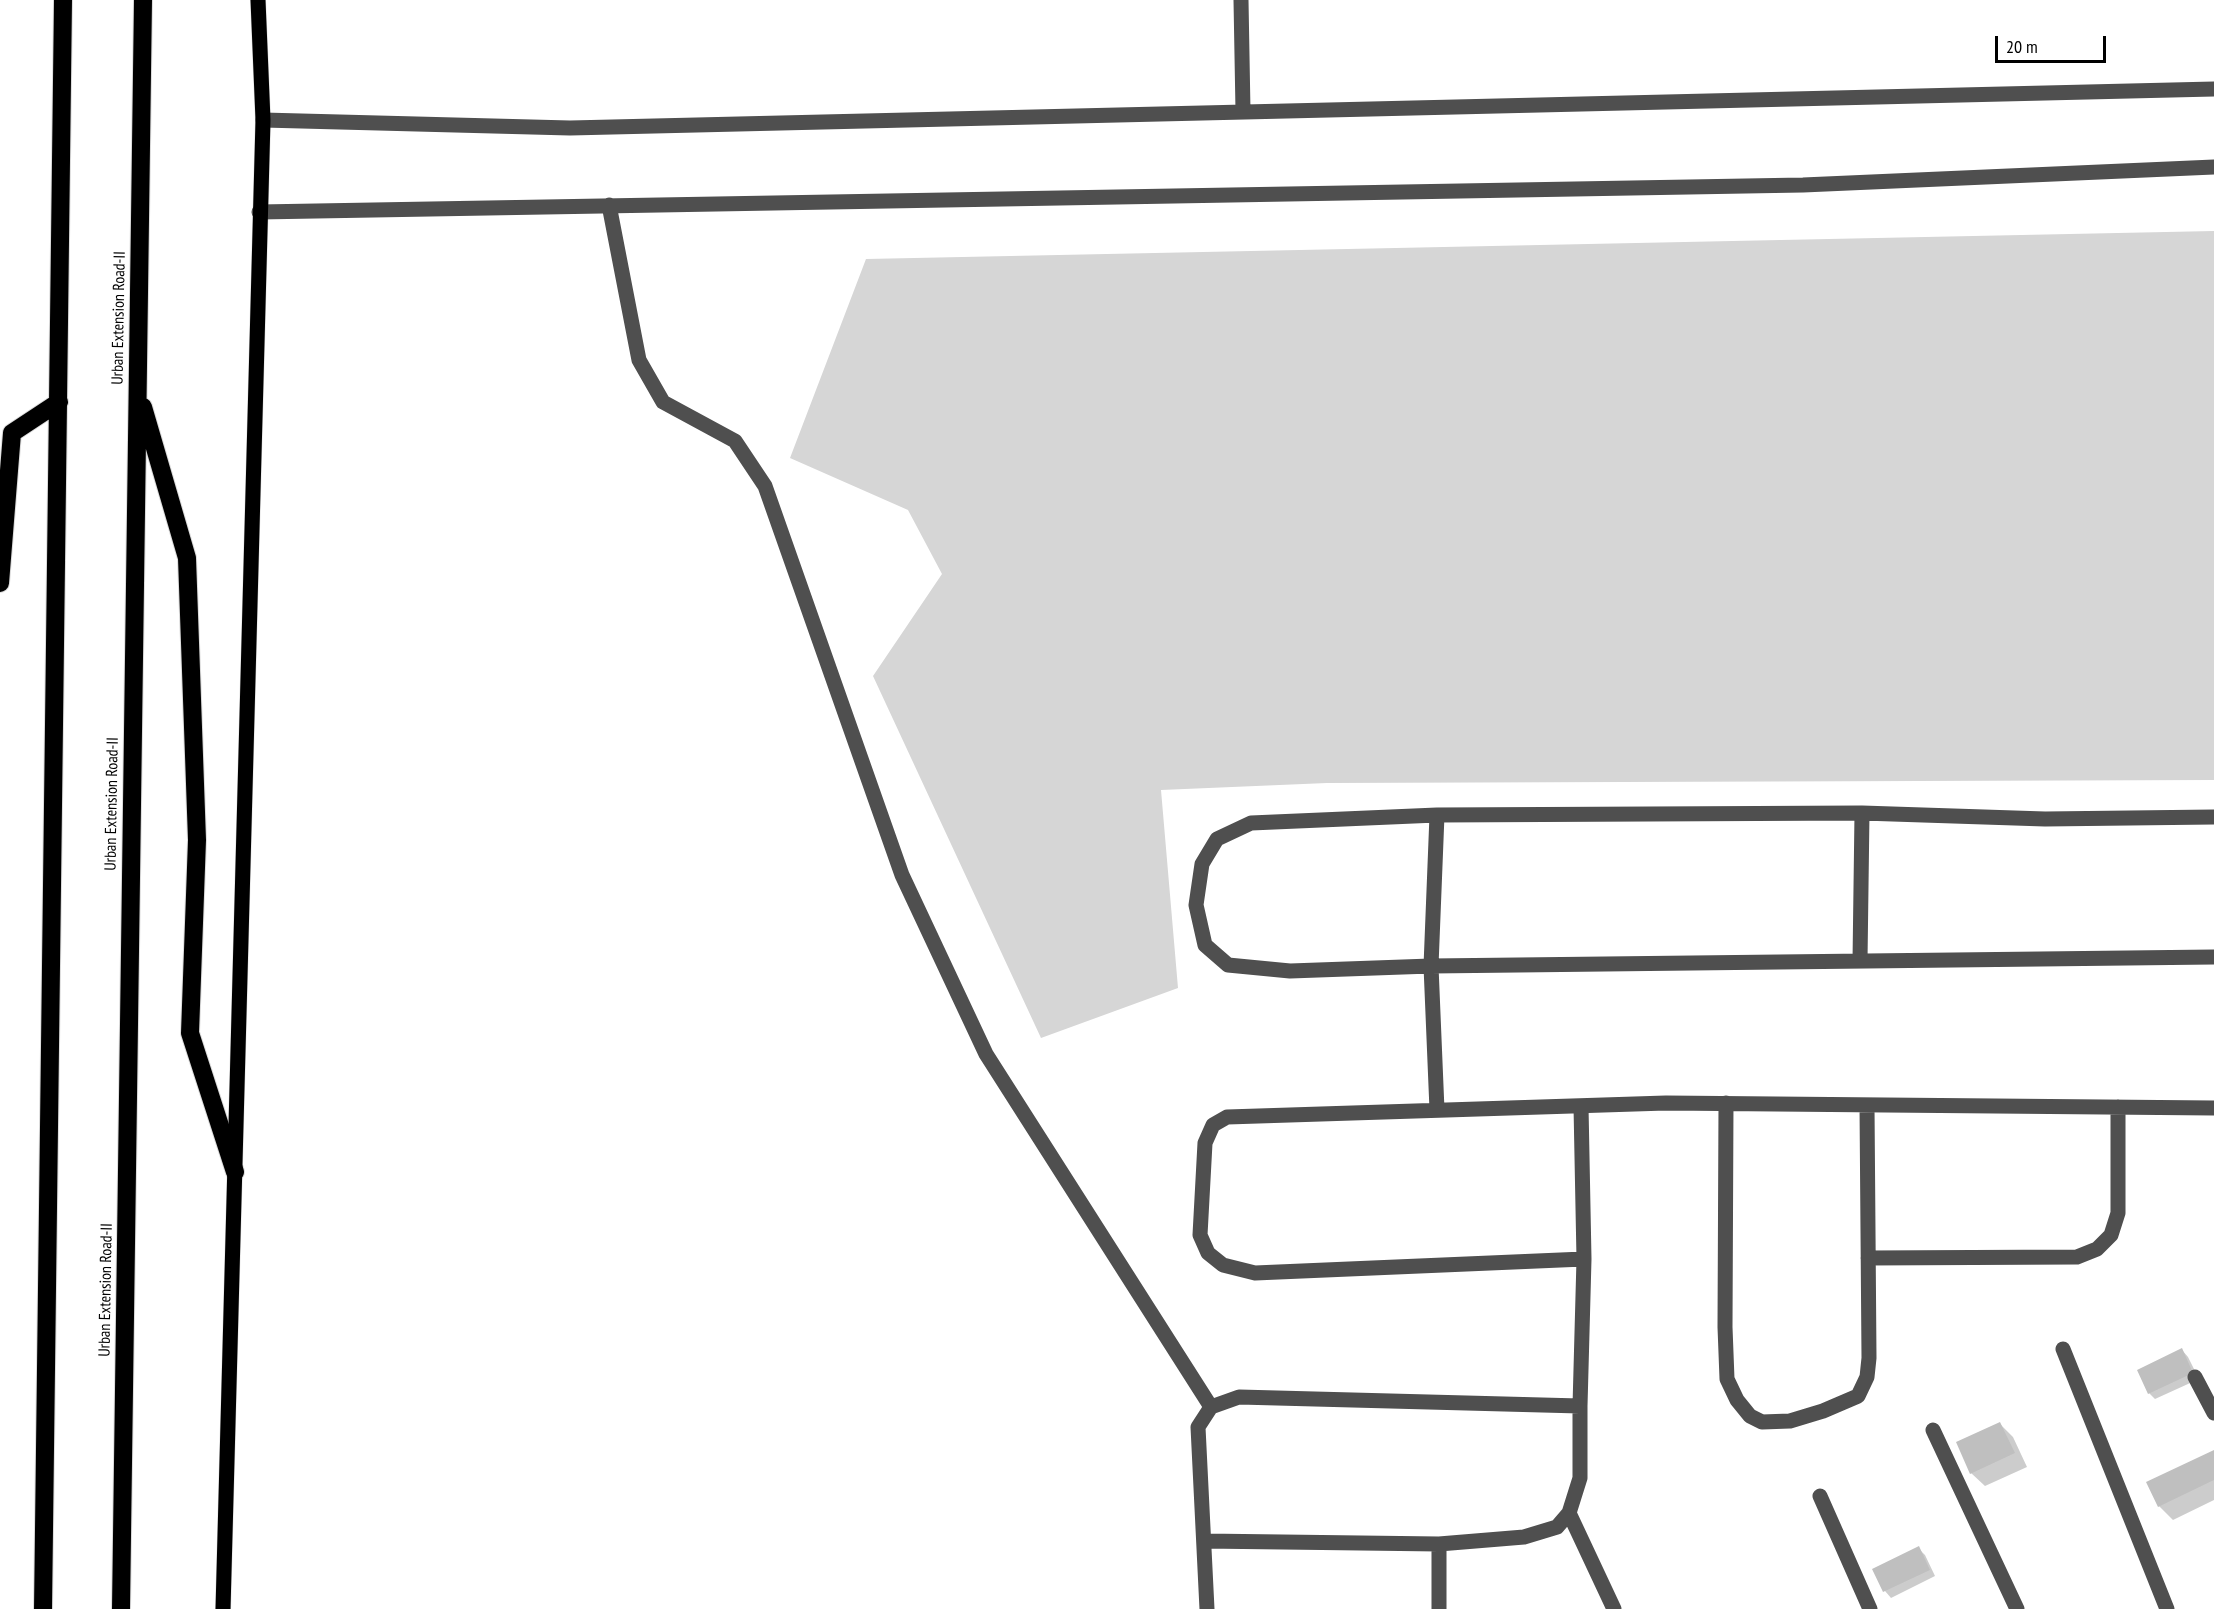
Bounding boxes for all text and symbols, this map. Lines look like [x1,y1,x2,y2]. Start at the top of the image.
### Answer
scale bar [1998,24,2109,62]
text: 20 m [2006,35,2038,58]
street label: Urban Extension Road-II [108,251,130,385]
street label: Urban Extension Road-II [101,737,123,871]
street label: Urban Extension Road-II [95,1223,117,1357]

